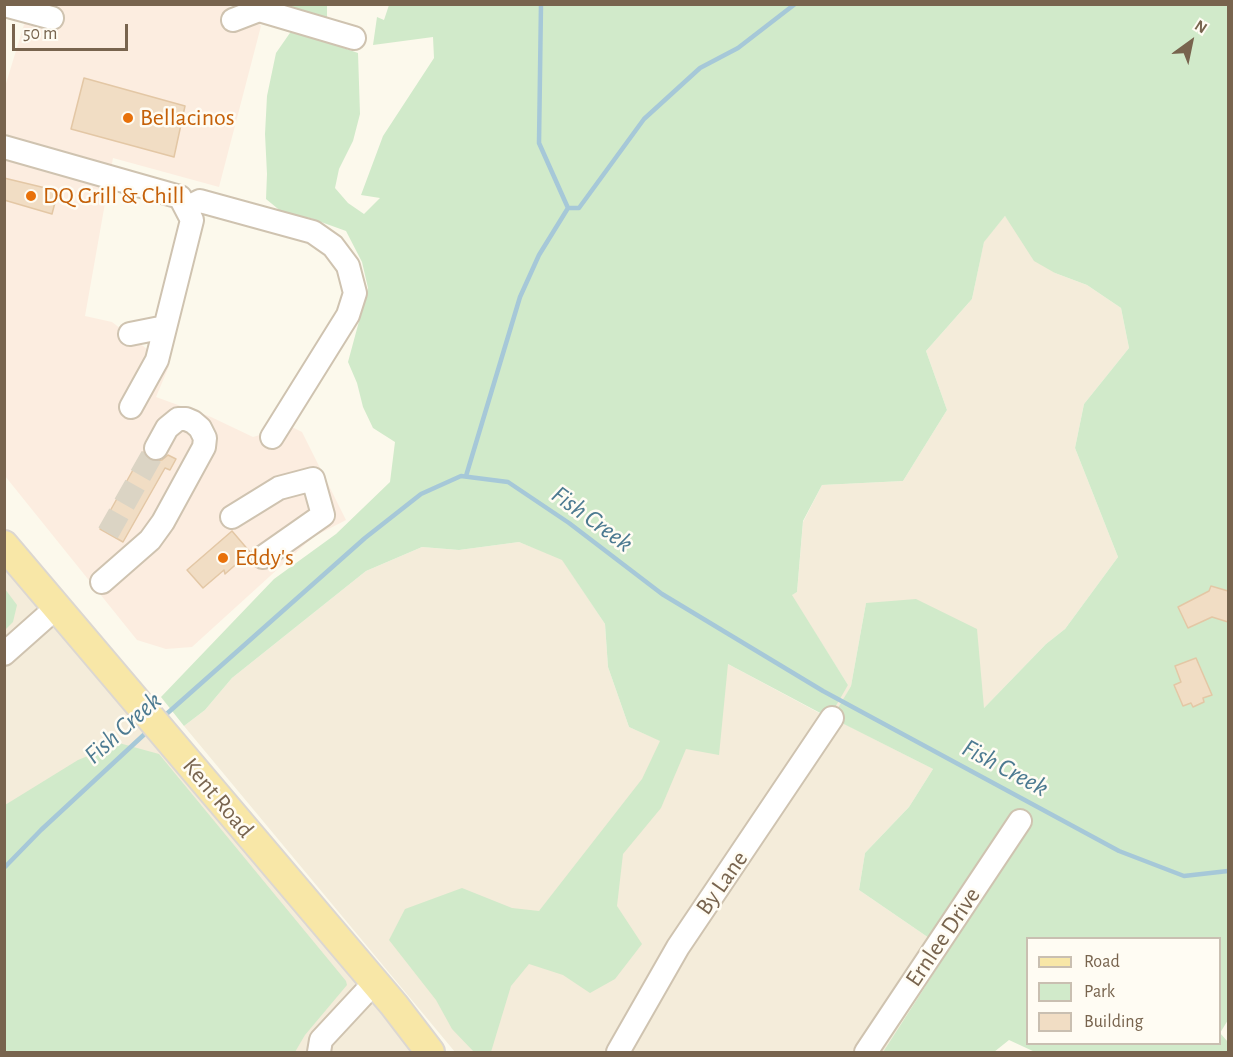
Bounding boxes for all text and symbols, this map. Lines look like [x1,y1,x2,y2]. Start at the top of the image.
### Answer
scale bar [15,12,130,50]
north arrow [1161,12,1221,72]
text: N [1192,17,1210,37]
text: 50 m [23,25,57,43]
place label: Bellacinos [140,104,235,132]
marker: Bellacinos [121,111,135,125]
place label: DQ Grill & Chill [43,182,184,210]
marker: DQ Grill & Chill [24,189,38,203]
water label: Fish Creek [545,479,639,559]
place label: Eddy's [235,544,294,572]
marker: Eddy's [216,551,230,565]
water label: Fish Creek [78,685,168,771]
water label: Fish Creek [957,732,1053,804]
street label: Kent Road [176,752,260,844]
street label: By Lane [690,846,754,920]
street label: Ernlee Drive [899,882,987,992]
legend [1026,937,1221,1045]
text: Road [1084,953,1120,971]
text: Park [1084,983,1115,1001]
text: Building [1084,1013,1143,1031]

